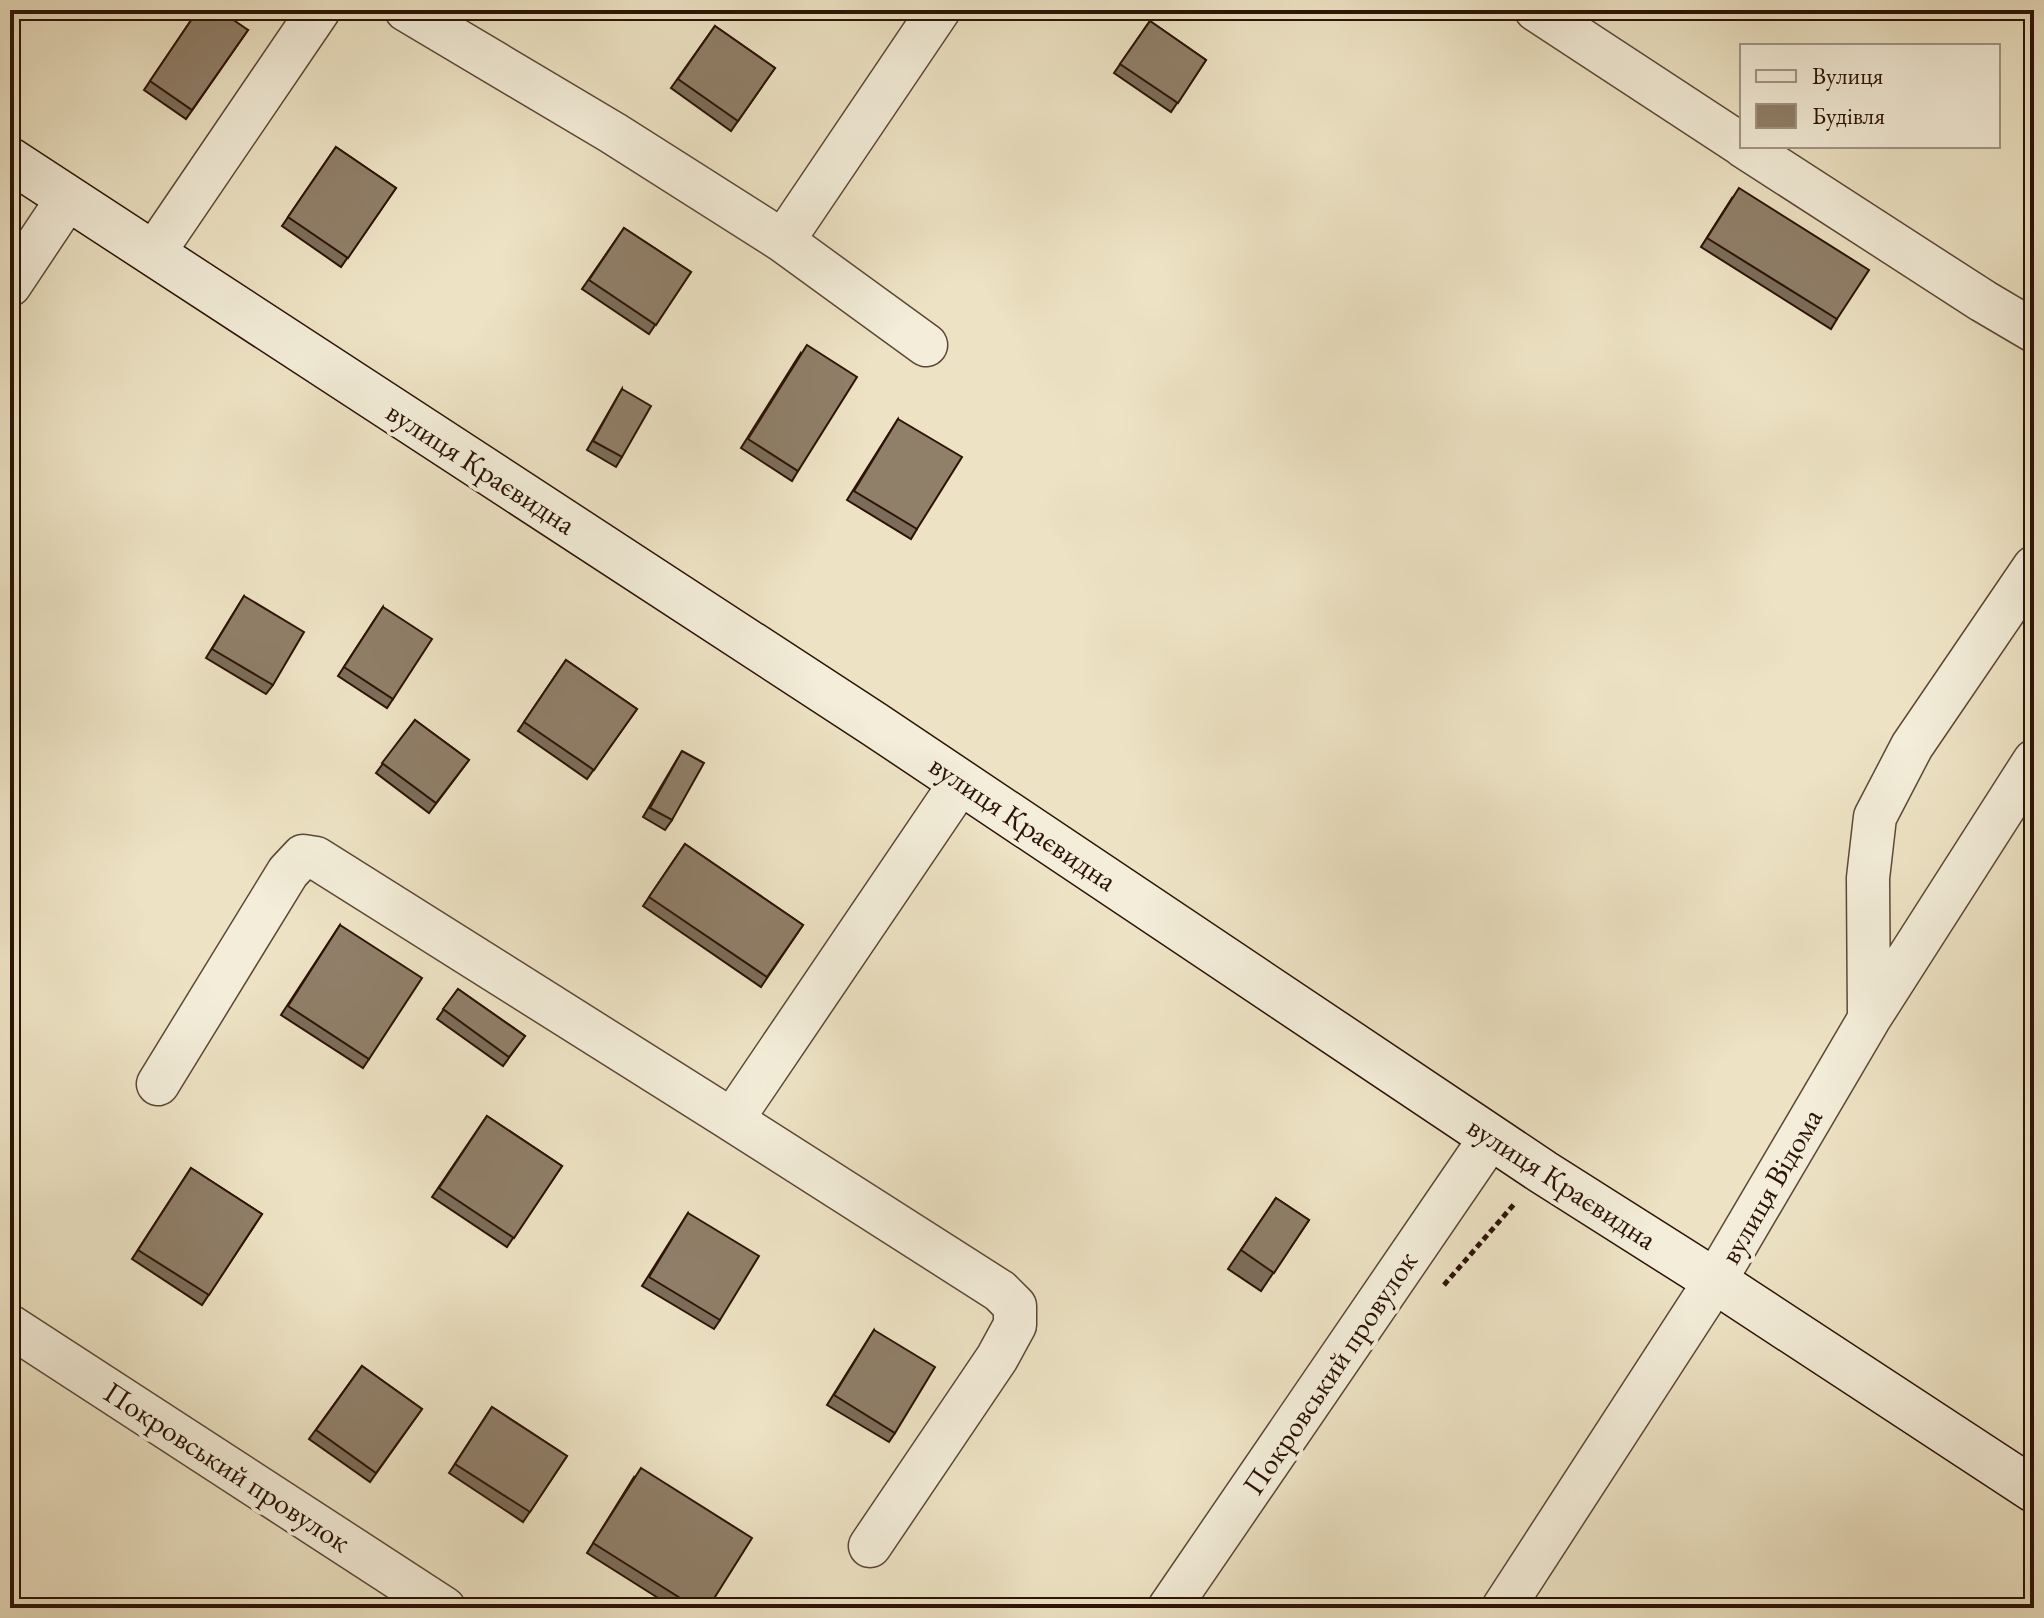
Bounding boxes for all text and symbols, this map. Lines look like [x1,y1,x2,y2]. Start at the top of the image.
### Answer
legend [1740,44,2000,148]
text: Вулиця [1812,60,1884,91]
text: Будівля [1812,100,1885,131]
street label: вулиця Краєвидна [379,392,583,543]
street label: вулиця Краєвидна [922,745,1125,900]
street label: вулиця Відома [1710,1101,1831,1271]
street label: вулиця Краєвидна [1460,1107,1664,1258]
street label: Покровський провулок [1233,1243,1426,1502]
street label: Покровський провулок [97,1372,358,1561]

